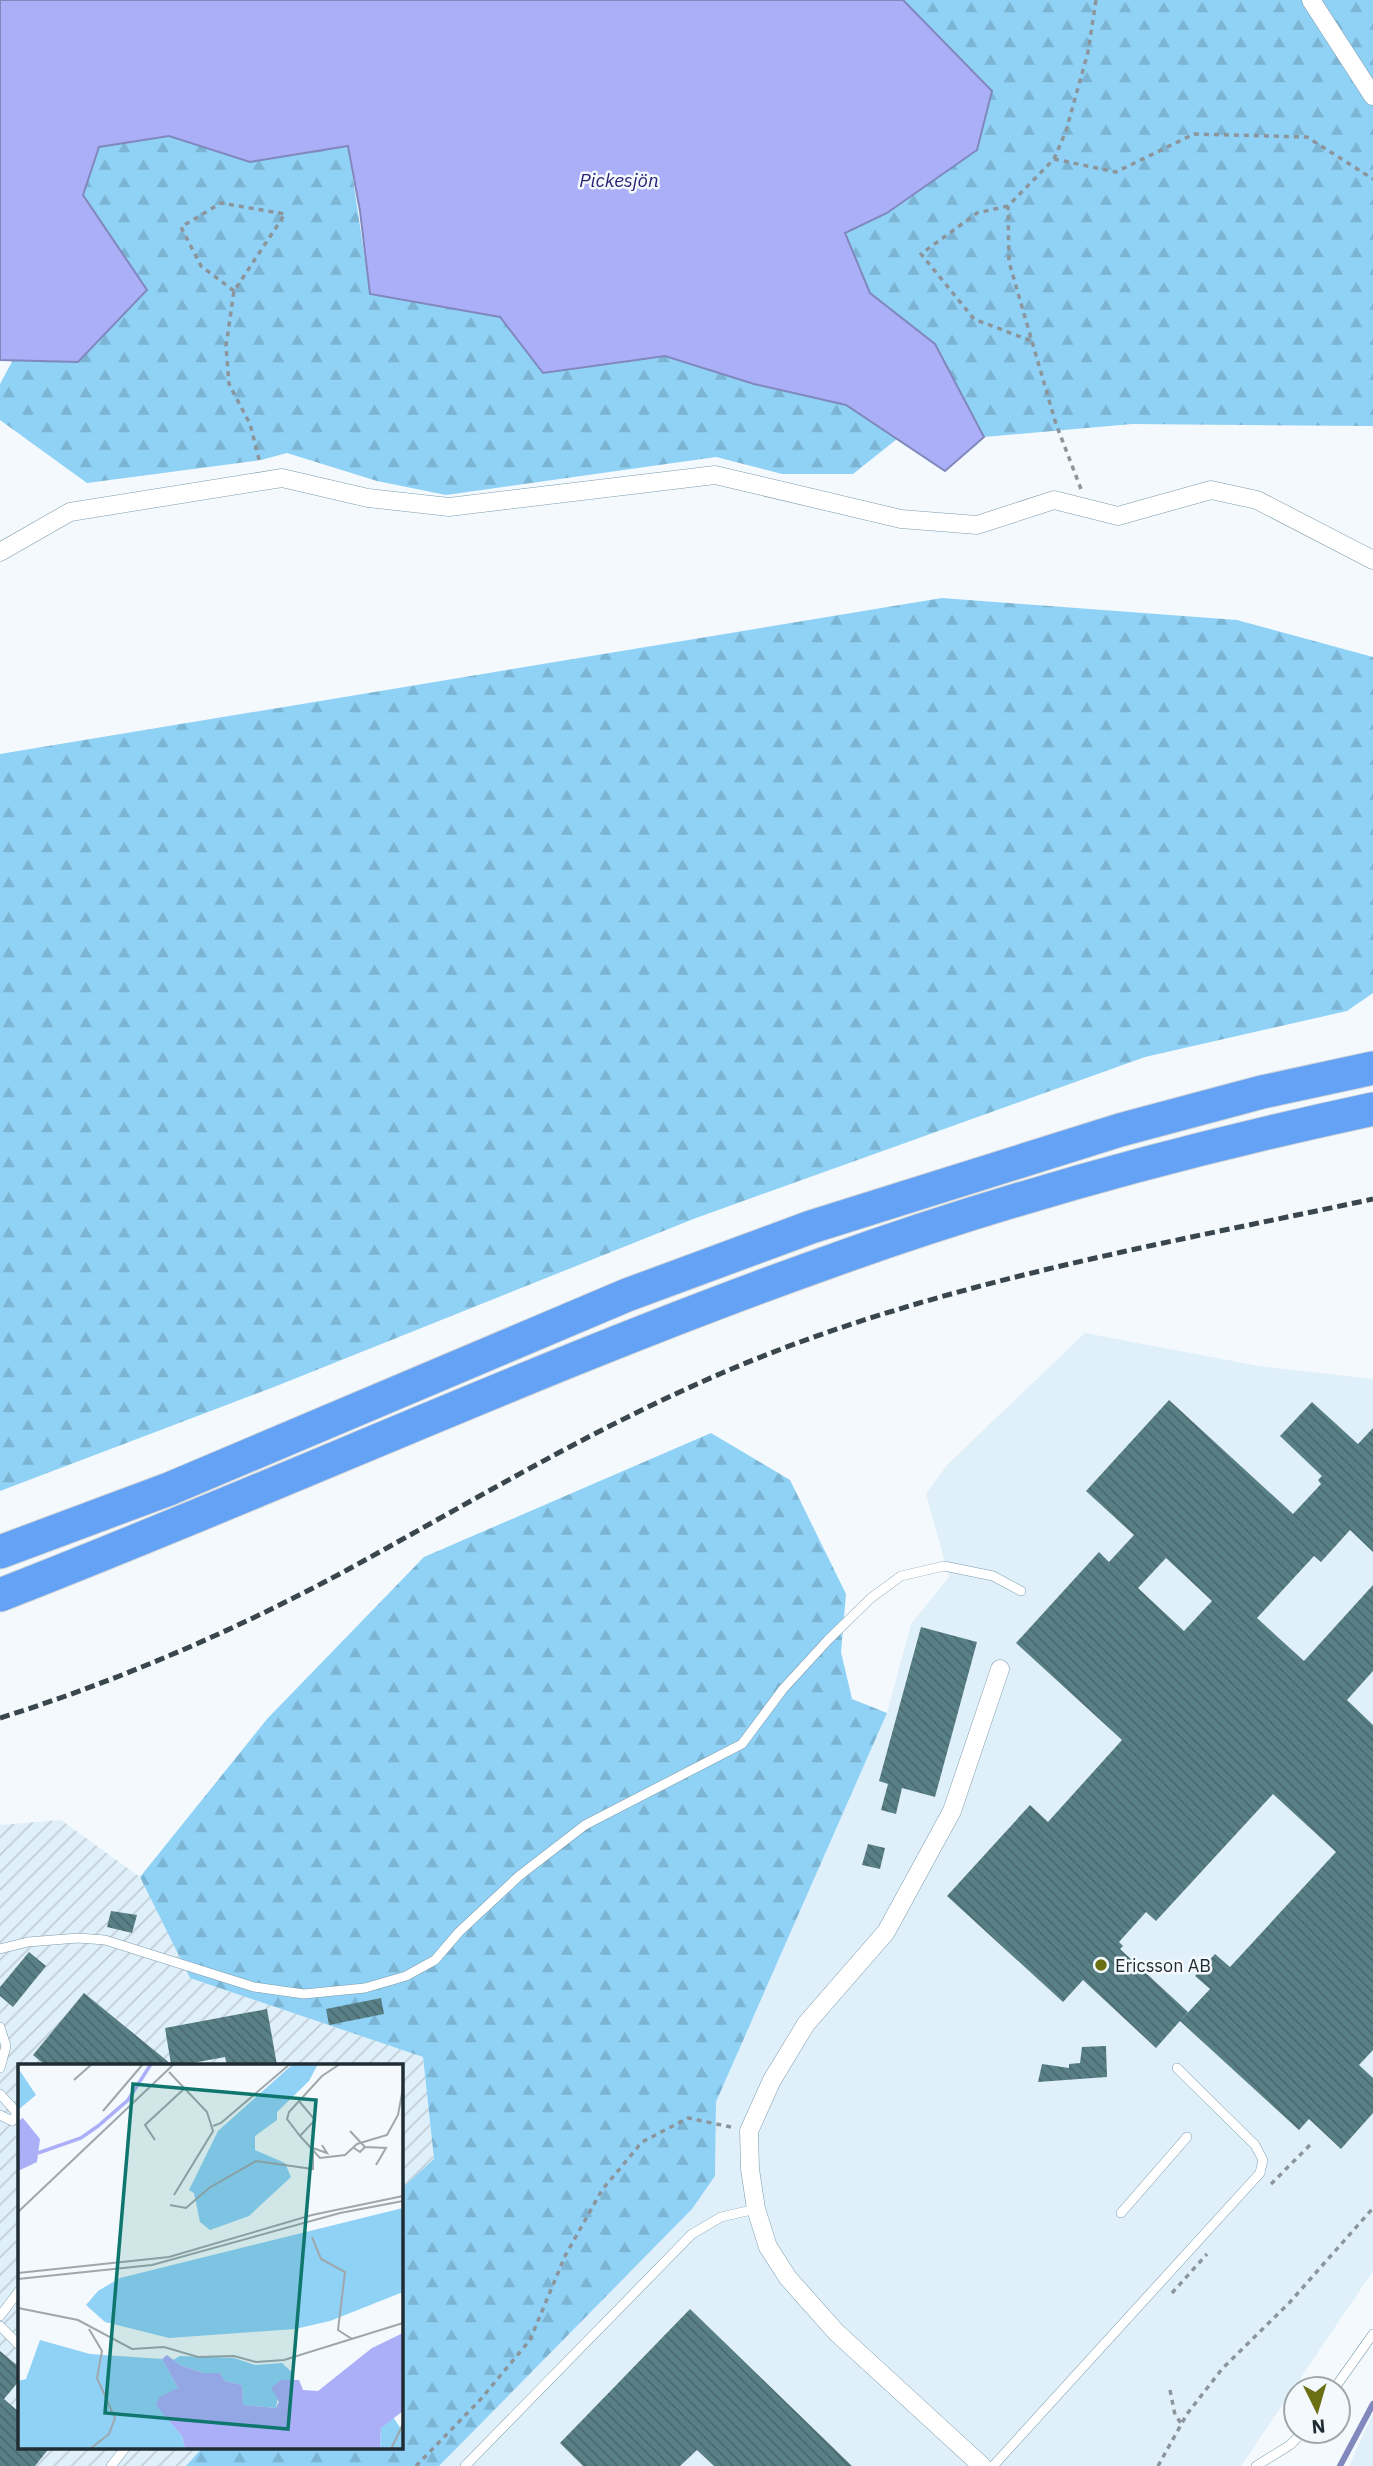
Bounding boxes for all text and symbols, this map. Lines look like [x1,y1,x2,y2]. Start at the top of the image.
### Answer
water label: Pickesjön [579,168,659,192]
place label: Ericsson AB [1115,1954,1211,1977]
marker: Ericsson AB [1093,1957,1109,1973]
inset map [18,2064,402,2448]
north arrow [1282,2375,1352,2445]
text: N [1311,2414,1326,2439]

